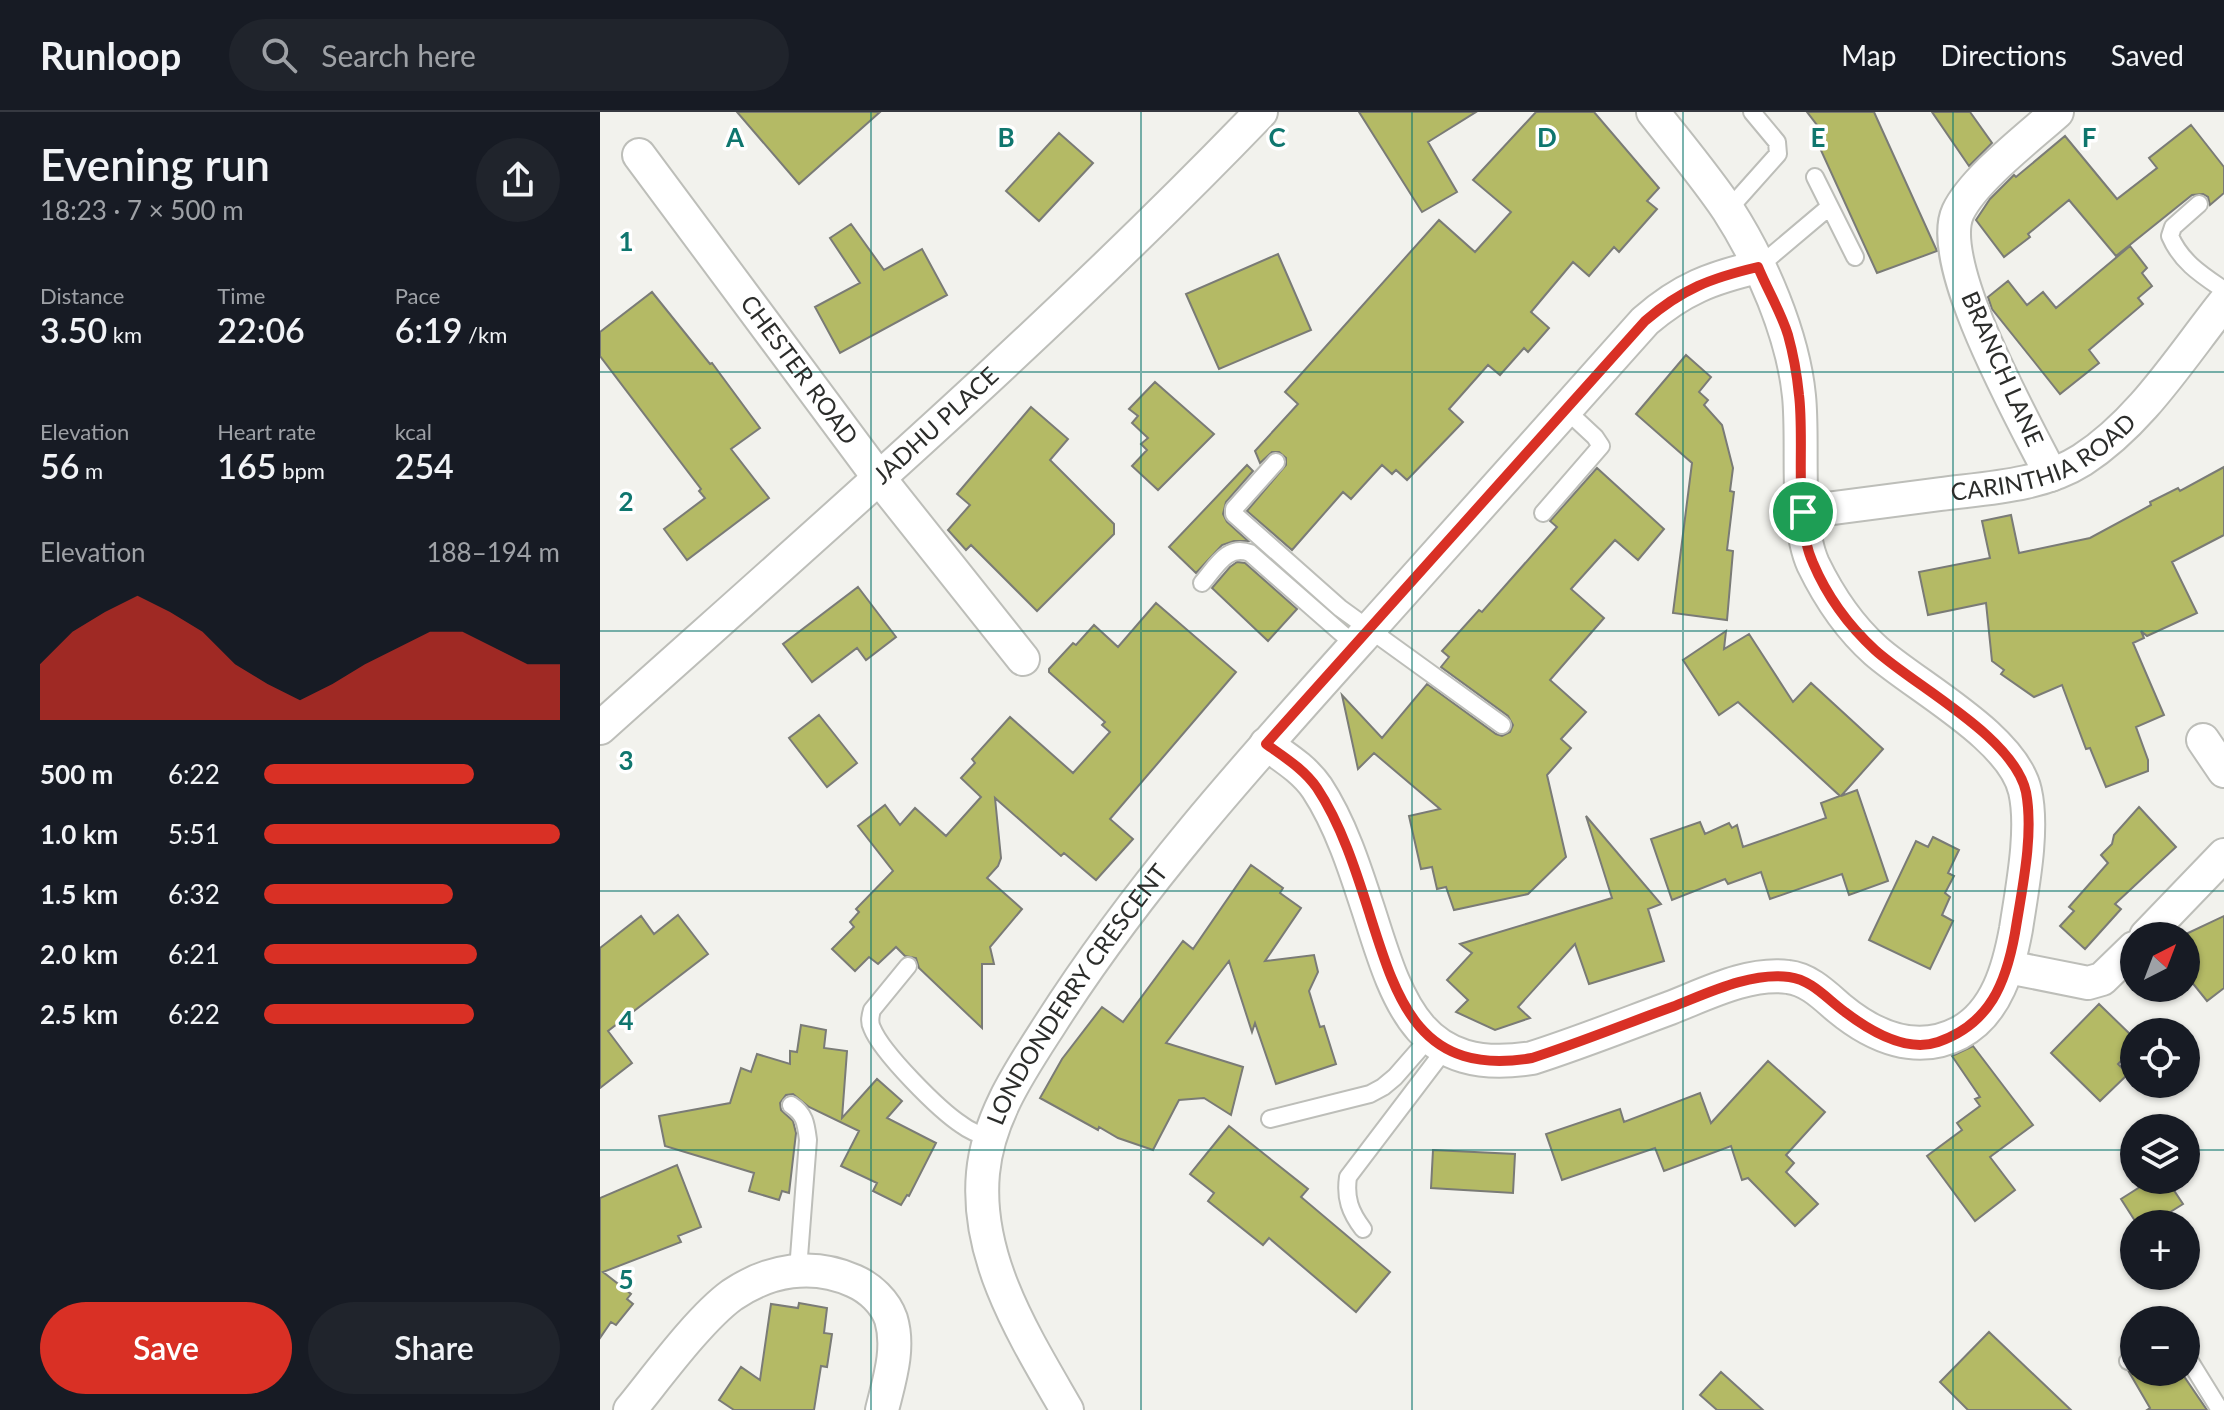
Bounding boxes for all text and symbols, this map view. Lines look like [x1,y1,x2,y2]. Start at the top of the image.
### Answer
search box [229,19,789,91]
text: Runloop [40,32,181,78]
icon: search [257,33,301,77]
text: Search here [321,37,476,73]
text: Map [1841,38,1896,72]
text: Directions [1940,38,2067,72]
text: Saved [2111,38,2184,72]
text: A [725,121,745,153]
text: B [997,121,1015,153]
text: C [1268,121,1286,153]
text: D [1537,121,1557,153]
text: E [1811,121,1825,153]
text: F [2082,121,2096,153]
text: Evening run [40,138,270,190]
button: share [476,138,560,222]
text: 18:23 · 7 × 500 m [40,194,244,226]
text: 1 [618,225,634,257]
text: Distance [40,282,124,309]
text: Time [217,282,265,309]
text: Pace [395,282,440,309]
street label: BRANCH LANE [1956,286,2050,450]
street label: CHESTER ROAD [735,289,865,450]
text: 3.50 [40,309,107,350]
text: 22:06 [217,309,305,350]
text: 6:19 [395,309,462,350]
text: km [107,321,142,348]
text: /km [462,321,507,348]
street label: JADHU PLACE [867,360,1004,489]
street label: CARINTHIA ROAD [1949,407,2141,506]
text: Elevation [40,418,129,445]
text: Heart rate [217,418,316,445]
text: kcal [395,418,432,445]
text: 56 [40,445,79,486]
text: 165 [217,445,277,486]
text: 254 [395,445,454,486]
text: m [79,457,103,484]
text: bpm [277,457,325,484]
pin [1769,478,1837,546]
text: 2 [618,485,634,517]
icon: arrive [1781,490,1825,534]
text: Elevation [40,536,146,568]
text: 188–194 m [426,536,560,568]
text: 3 [618,744,634,776]
text: 500 m [40,758,113,790]
text: 6:22 [168,758,220,790]
text: 1.0 km [40,818,118,850]
text: 5:51 [168,818,220,850]
street label: LONDONDERRY CRESCENT [980,858,1173,1129]
text: 1.5 km [40,878,118,910]
text: 6:32 [168,878,220,910]
north arrow [2120,922,2200,1002]
map controls [2120,922,2200,1386]
text: 2.0 km [40,938,118,970]
text: 6:21 [168,938,220,970]
text: 2.5 km [40,998,118,1030]
text: 6:22 [168,998,220,1030]
text: 4 [618,1004,634,1036]
button: locate [2120,1018,2200,1098]
button: layers [2120,1114,2200,1194]
button: + [2120,1210,2200,1290]
text: 5 [618,1263,634,1295]
button: Save [40,1302,292,1394]
button: Share [308,1302,560,1394]
button: − [2120,1306,2200,1386]

